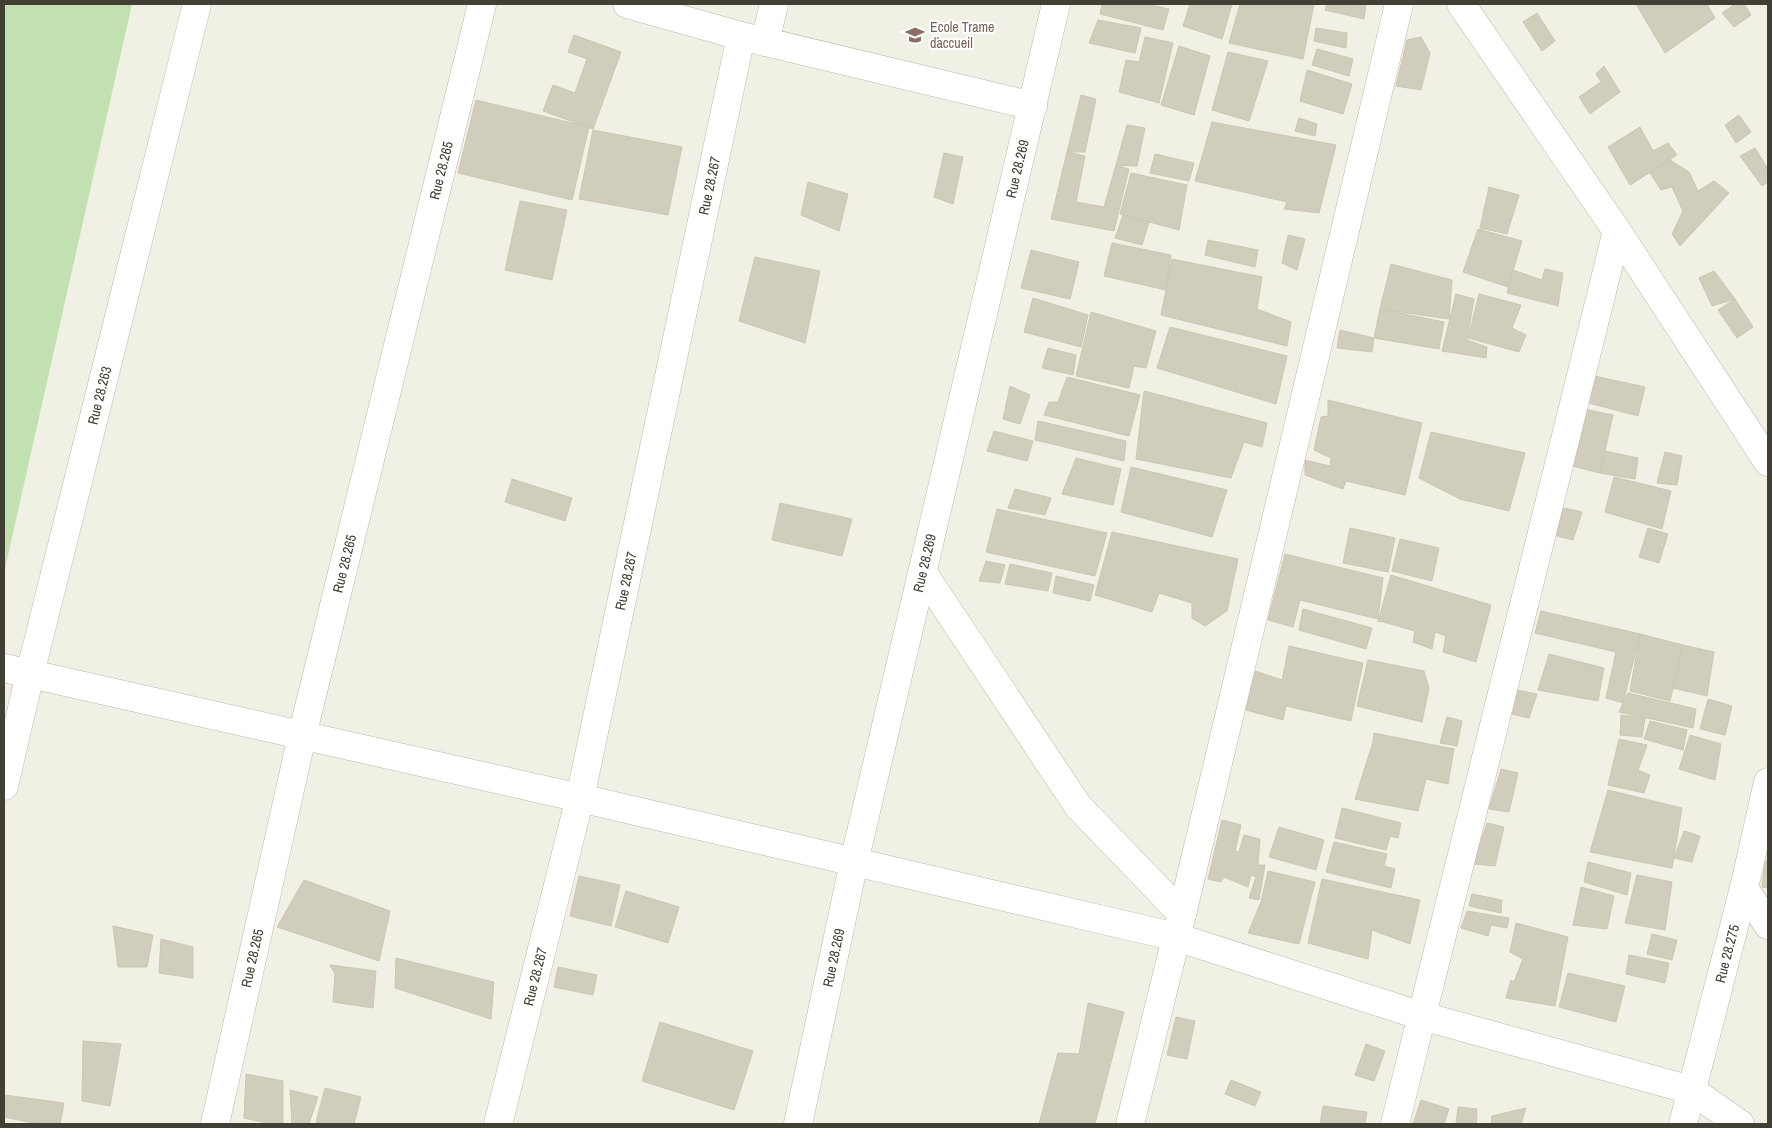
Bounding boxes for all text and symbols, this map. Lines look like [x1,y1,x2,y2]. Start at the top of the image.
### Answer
place label: Ecole Trame d´accueil [930,18,994,52]
school or university icon: Ecole Trame d´accueil [904,24,926,46]
street label: Rue 28.269 [1002,138,1033,200]
street label: Rue 28.265 [425,139,457,201]
street label: Rue 28.267 [694,155,724,217]
street label: Rue 28.263 [83,364,115,427]
street label: Rue 28.269 [909,532,940,594]
street label: Rue 28.265 [329,533,360,595]
street label: Rue 28.267 [611,550,641,612]
street label: Rue 28.275 [1711,923,1743,985]
street label: Rue 28.265 [237,927,267,989]
street label: Rue 28.269 [819,927,849,989]
street label: Rue 28.267 [519,946,551,1008]

